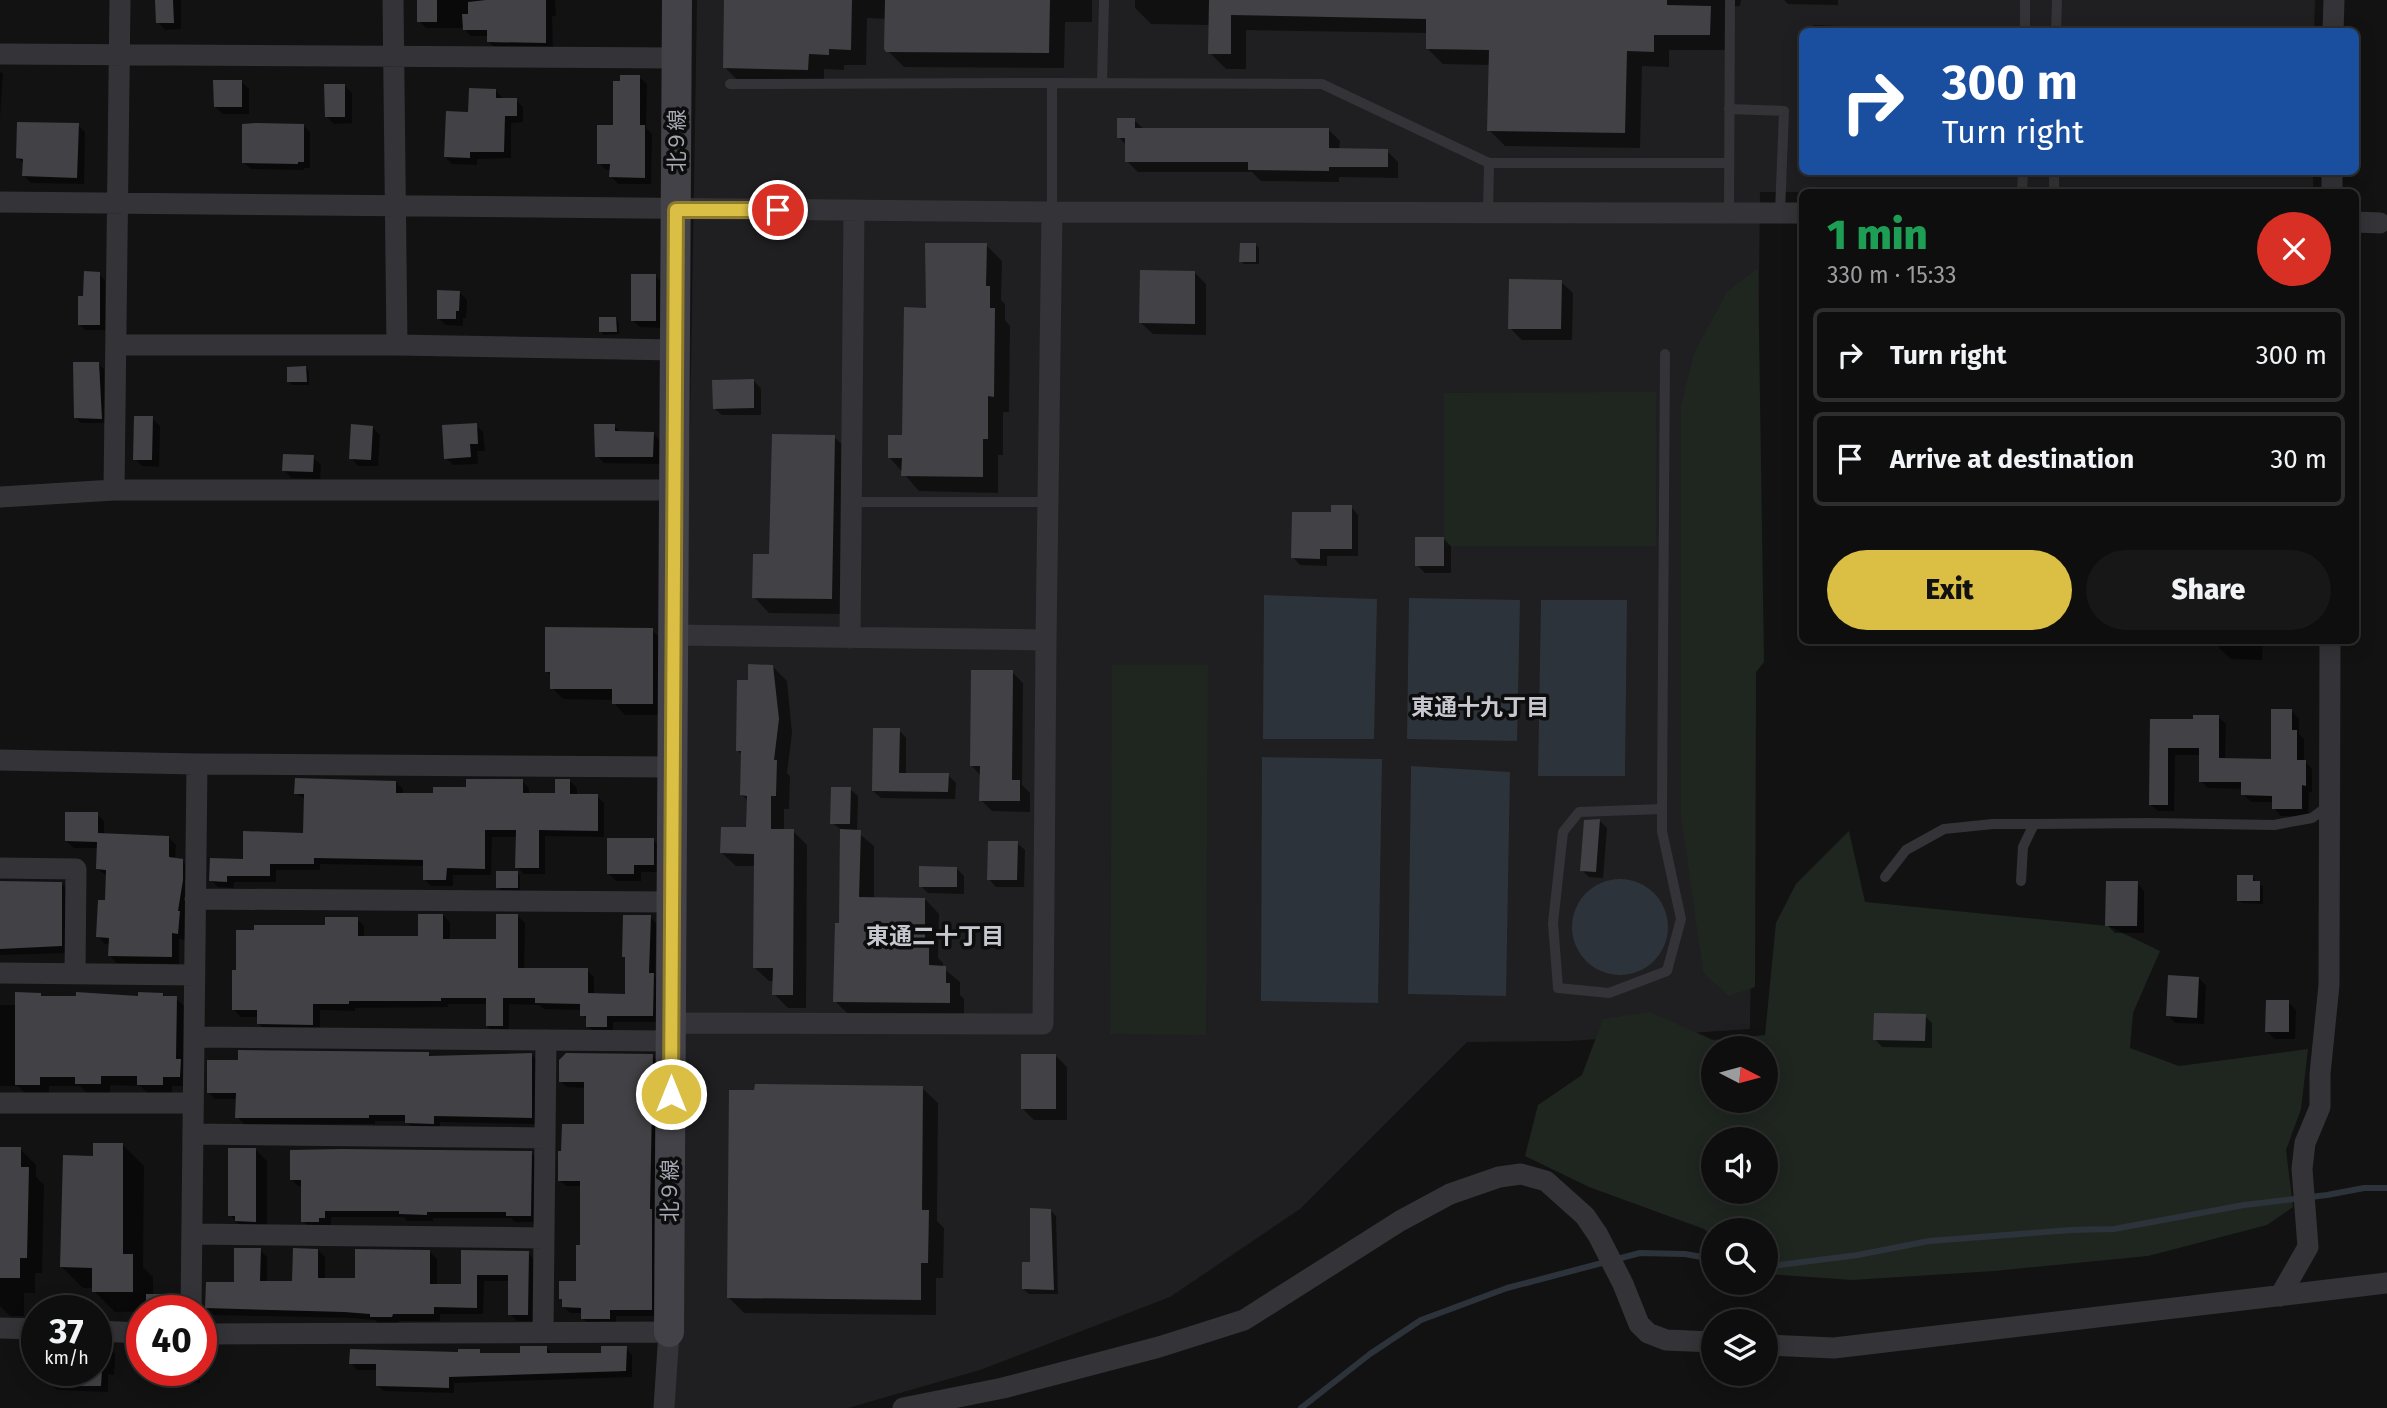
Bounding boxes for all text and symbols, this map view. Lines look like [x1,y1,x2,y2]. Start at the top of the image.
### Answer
text: 300 m [1942,53,2078,112]
icon: right [1827,56,1918,147]
street label: 北９線 [664,110,690,173]
text: Turn right [1942,113,2084,151]
pin [748,180,808,240]
icon: arrive [759,191,797,229]
text: 1 min [1827,210,1928,260]
button: close [2257,212,2331,286]
text: 330 m · 15:33 [1827,261,1956,289]
icon: right [1831,336,1869,374]
text: Turn right [1890,340,2007,371]
text: 300 m [2256,340,2327,371]
icon: arrive [1831,440,1869,478]
text: Arrive at destination [1890,444,2134,475]
text: 30 m [2270,444,2327,475]
button: Exit [1827,550,2072,630]
button: Share [2086,550,2331,630]
district label: 東通十九丁目 [1411,693,1549,721]
district label: 東通二十丁目 [866,922,1004,950]
north arrow [1701,1036,1778,1113]
map controls [1701,1036,1778,1386]
position arrow [634,1057,708,1131]
button: sound [1701,1127,1778,1204]
street label: 北９線 [657,1160,683,1223]
button: search [1701,1218,1778,1295]
speed limit sign: 40 [126,1295,217,1386]
button: layers [1701,1309,1778,1386]
text: 37 [49,1310,84,1352]
text: km/h [44,1347,89,1369]

